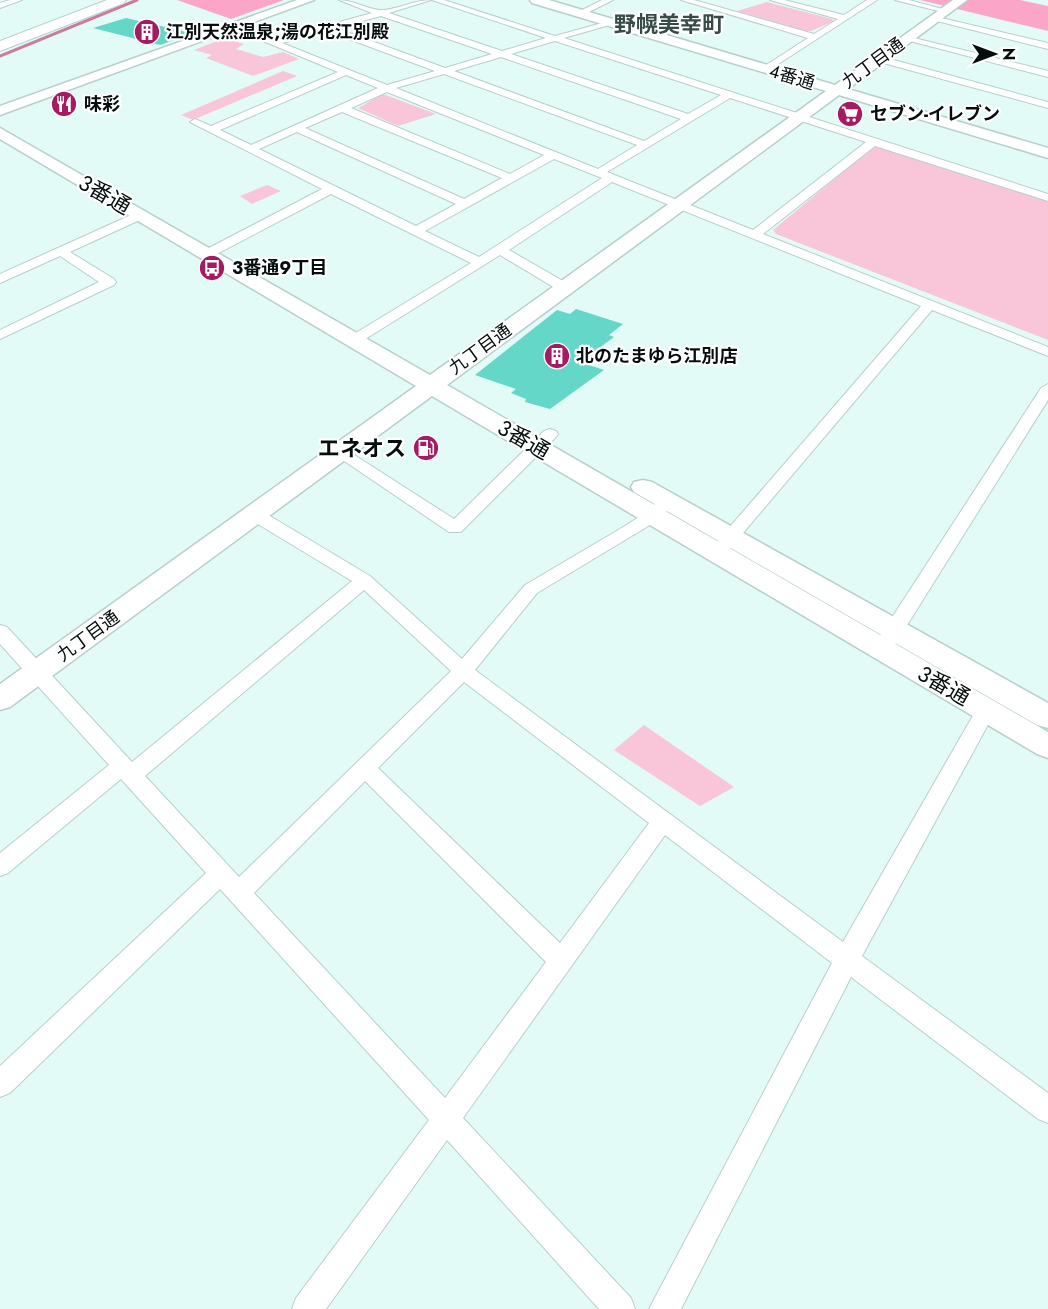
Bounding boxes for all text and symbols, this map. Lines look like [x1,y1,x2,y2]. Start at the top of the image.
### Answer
district label: 野幌美幸町 [614,8,724,40]
building icon: 江別天然温泉;湯の花江別殿 [132,17,162,47]
place label: 江別天然温泉;湯の花江別殿 [166,19,389,45]
north arrow [964,24,1024,84]
street label: 九丁目通 [836,31,910,95]
text: N [997,48,1020,60]
street label: 4番通 [766,58,818,96]
restaurant icon: 味彩 [49,89,79,119]
place label: 味彩 [84,91,120,117]
supermarket icon: セブン-イレブン [835,99,865,129]
place label: セブン-イレブン [870,101,1000,127]
street label: 3番通 [73,166,137,222]
bus stop icon: 3番通9丁目 [197,253,227,283]
place label: 3番通9丁目 [232,255,327,281]
street label: 九丁目通 [443,317,517,381]
building icon: 北のたまゆら江別店 [542,341,572,371]
place label: 北のたまゆら江別店 [576,343,737,369]
street label: 3番通 [492,411,556,467]
place label: エネオス [318,432,406,464]
fuel station icon: エネオス [411,433,441,463]
street label: 九丁目通 [51,604,125,668]
street label: 3番通 [912,657,976,713]

